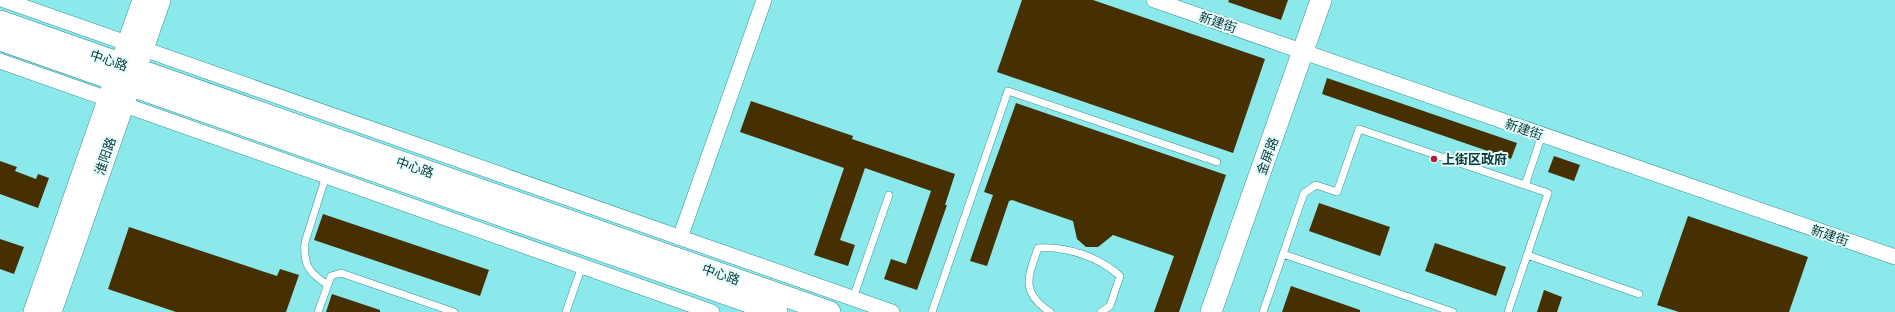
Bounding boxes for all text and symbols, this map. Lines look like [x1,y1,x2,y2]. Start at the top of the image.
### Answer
street label: 新建街 [1197,7,1239,36]
street label: 中心路 [88,45,130,74]
street label: 新建街 [1503,114,1545,143]
street label: 淮阳路 [90,135,119,177]
street label: 金屏路 [1252,135,1281,177]
place label: 上街区政府 [1442,150,1507,167]
street label: 中心路 [394,152,436,181]
marker: 上街区政府 [1429,154,1439,164]
street label: 新建街 [1809,220,1851,249]
street label: 中心路 [700,259,742,288]

